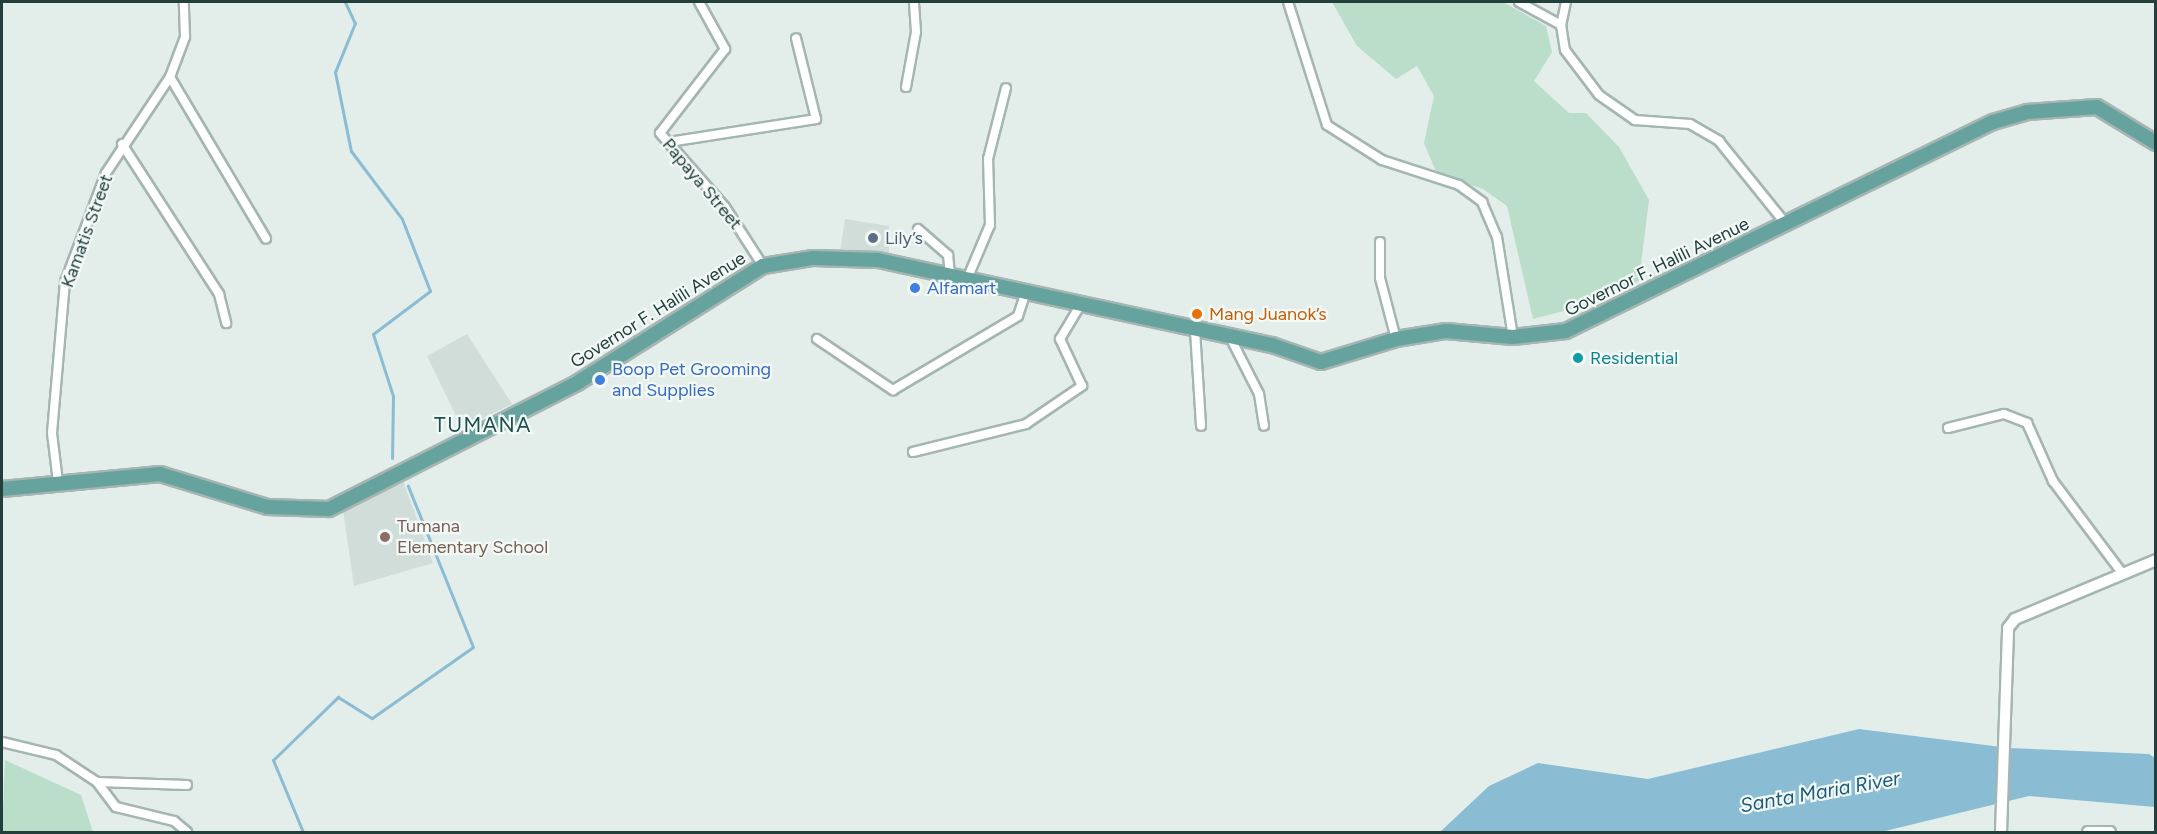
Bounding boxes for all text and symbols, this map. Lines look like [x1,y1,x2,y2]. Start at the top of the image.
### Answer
street label: Papaya Street [658,134,746,234]
street label: Kamatis Street [57,172,117,290]
street label: Governor F. Halili Avenue [1561,213,1753,321]
place label: Lily’s [885,227,923,249]
marker: Lily’s [866,231,880,245]
street label: Governor F. Halili Avenue [567,247,749,373]
place label: Alfamart [927,277,996,299]
marker: Alfamart [908,281,922,295]
place label: Mang Juanok’s [1209,303,1327,325]
marker: Mang Juanok’s [1190,307,1204,321]
place label: Residential [1590,347,1678,369]
marker: Residential [1571,351,1585,365]
place label: Boop Pet Grooming and Supplies [612,359,771,401]
marker: Boop Pet Grooming and Supplies [593,373,607,387]
district label: TUMANA [434,412,532,438]
place label: Tumana Elementary School [397,516,548,558]
marker: Tumana Elementary School [378,530,392,544]
water label: Santa Maria River [1738,766,1902,818]

